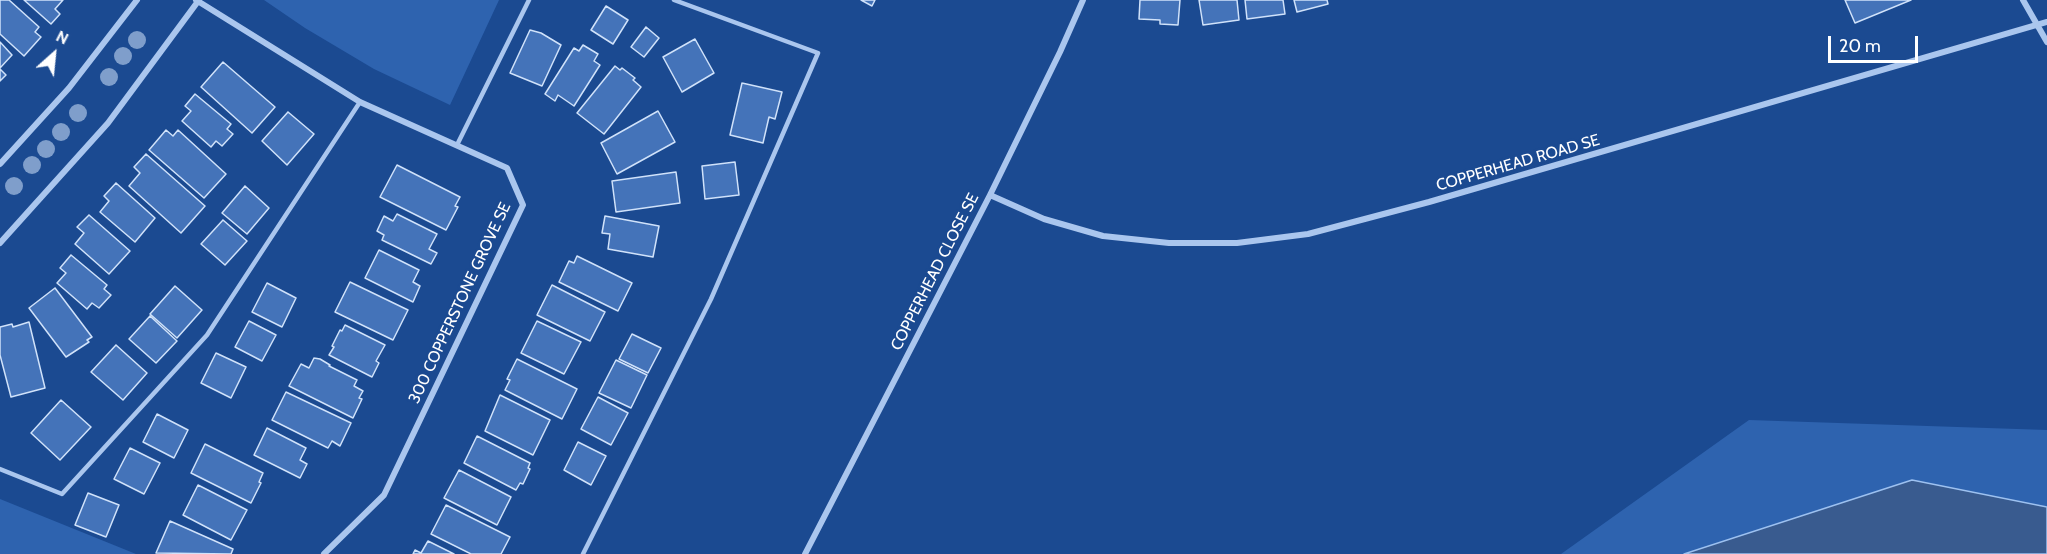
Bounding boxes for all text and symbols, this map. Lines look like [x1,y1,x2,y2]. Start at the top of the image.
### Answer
north arrow [24,24,84,84]
scale bar [1831,24,1921,62]
text: N [53,26,72,49]
text: 20 m [1839,35,1881,57]
street label: COPPERHEAD ROAD SE [1434,130,1602,196]
street label: COPPERHEAD CLOSE SE [887,190,983,354]
street label: 300 COPPERSTONE GROVE SE [405,199,515,407]

